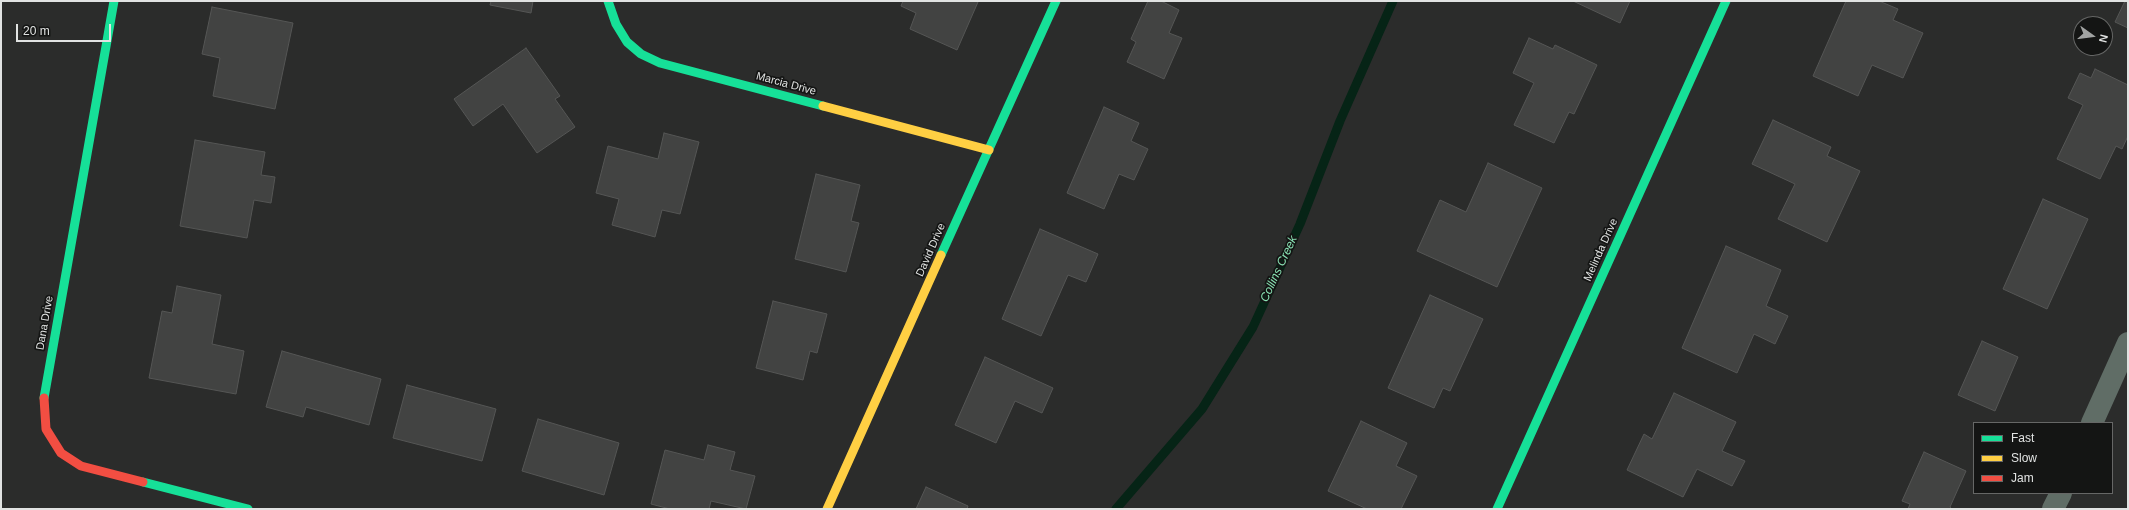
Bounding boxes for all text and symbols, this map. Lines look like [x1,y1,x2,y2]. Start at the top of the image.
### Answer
scale bar [18,16,113,42]
north arrow [2073,16,2113,56]
text: 20 m [23,24,50,38]
text: N [2097,33,2110,44]
street label: Marcia Drive [754,70,818,98]
street label: Melinda Drive [1581,217,1621,283]
street label: David Drive [913,221,949,279]
water label: Collins Creek [1257,234,1301,304]
street label: Dana Drive [34,295,56,351]
legend [1973,422,2113,494]
text: Fast [2011,431,2034,445]
text: Slow [2011,451,2037,465]
text: Jam [2011,471,2034,485]

